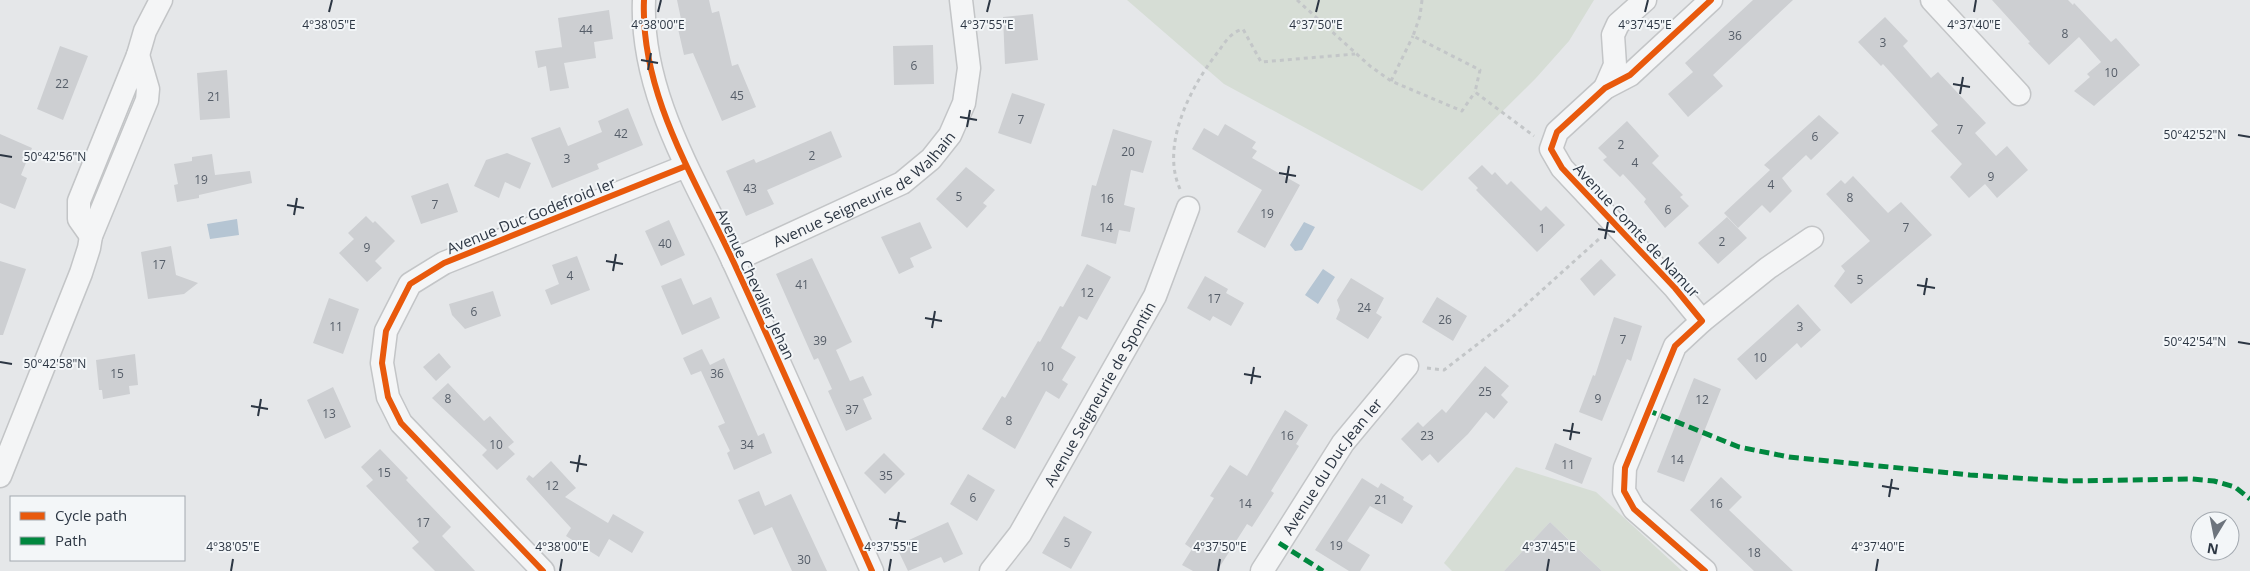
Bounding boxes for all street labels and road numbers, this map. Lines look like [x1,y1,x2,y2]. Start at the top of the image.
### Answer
street label: Avenue Seigneurie de Walhain [770,127,959,251]
street label: Avenue Comte de Namur [1570,159,1704,301]
street label: Avenue Duc Godefroid Ier [444,172,618,258]
street label: Avenue Chevalier Jehan [712,205,800,363]
street label: Avenue Seigneurie de Spontin [1039,298,1160,490]
street label: Avenue du Duc Jean Ier [1278,394,1386,538]

